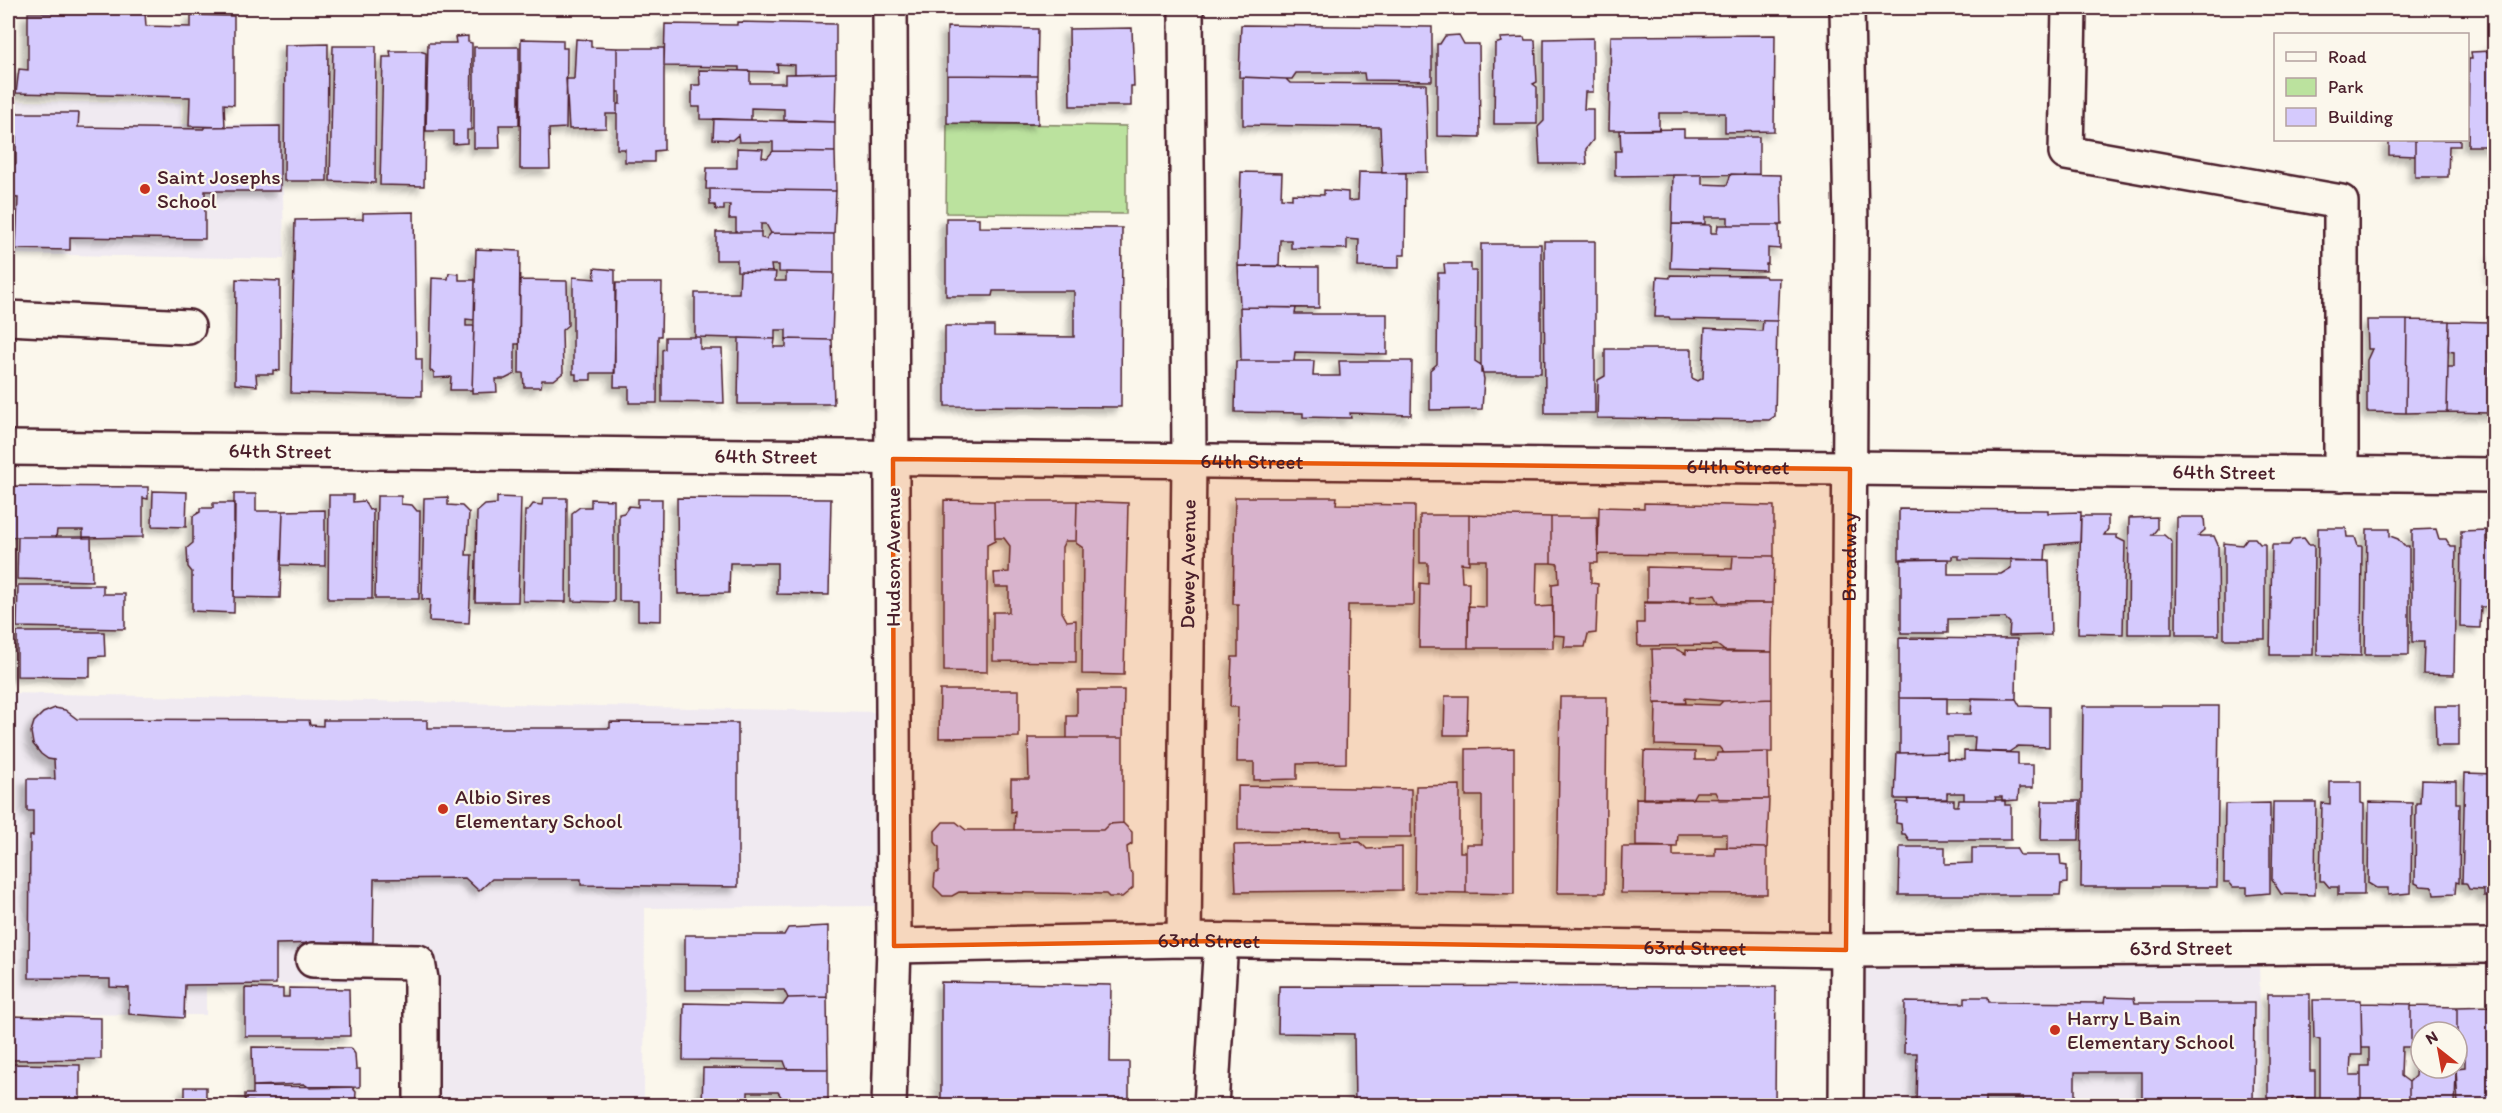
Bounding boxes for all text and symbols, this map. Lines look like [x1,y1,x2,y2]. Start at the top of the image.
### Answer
legend [2274,33,2469,141]
text: Road [2328,46,2367,68]
text: Park [2328,76,2363,98]
text: Building [2328,106,2394,128]
place label: Saint Josephs School [157,164,281,213]
marker: Saint Josephs School [138,182,152,196]
street label: 64th Street [228,437,332,464]
street label: 64th Street [714,443,818,469]
street label: 64th Street [1200,448,1304,474]
street label: 64th Street [1686,453,1790,479]
street label: 64th Street [2172,459,2276,485]
street label: Hudson Avenue [880,487,905,627]
street label: Dewey Avenue [1174,499,1201,629]
street label: Broadway [1836,512,1861,602]
place label: Albio Sires Elementary School [455,784,623,833]
marker: Albio Sires Elementary School [436,802,450,816]
street label: 63rd Street [1157,927,1261,953]
street label: 63rd Street [1643,934,1747,960]
street label: 63rd Street [2129,935,2232,960]
place label: Harry L Bain Elementary School [2067,1005,2235,1054]
north arrow [2409,1020,2469,1080]
marker: Harry L Bain Elementary School [2048,1023,2062,1037]
text: N [2422,1027,2441,1048]

